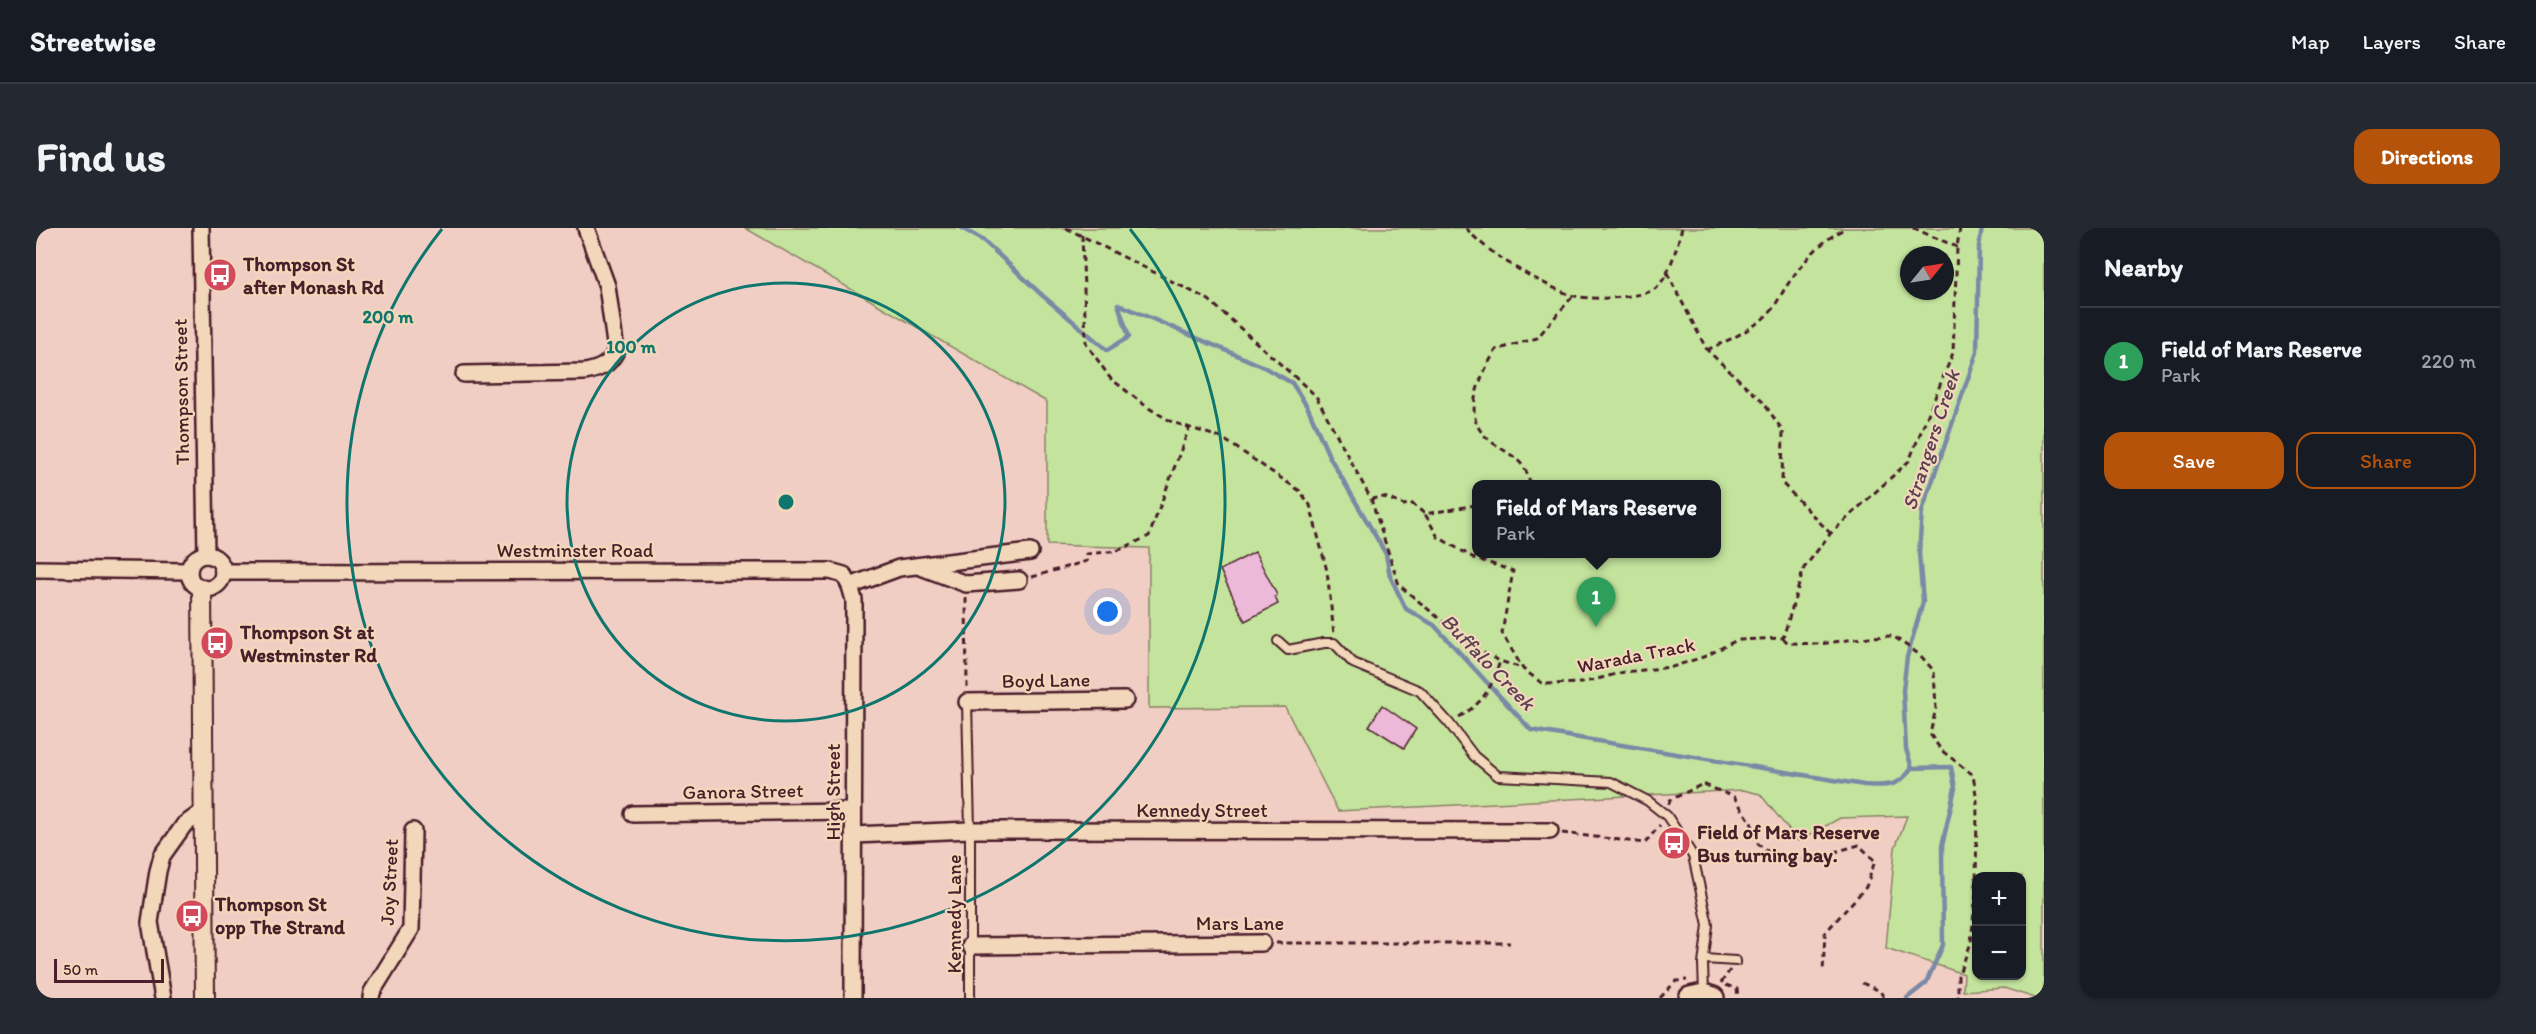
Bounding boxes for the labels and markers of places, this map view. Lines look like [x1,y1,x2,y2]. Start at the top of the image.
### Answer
place label: Thompson St after Monash Rd [242,252,384,299]
bus stop icon: Thompson St after Monash Rd [202,257,238,293]
centre of rings [776,492,796,512]
pin: 1 [1576,578,1616,627]
place label: Thompson St at Westminster Rd [239,620,377,667]
bus stop icon: Thompson St at Westminster Rd [199,625,235,661]
place label: Field of Mars Reserve Bus turning bay. [1697,820,1880,868]
bus stop icon: Field of Mars Reserve Bus turning bay. [1656,825,1692,861]
place label: Thompson St opp The Strand [214,892,346,940]
bus stop icon: Thompson St opp The Strand [174,898,210,934]

